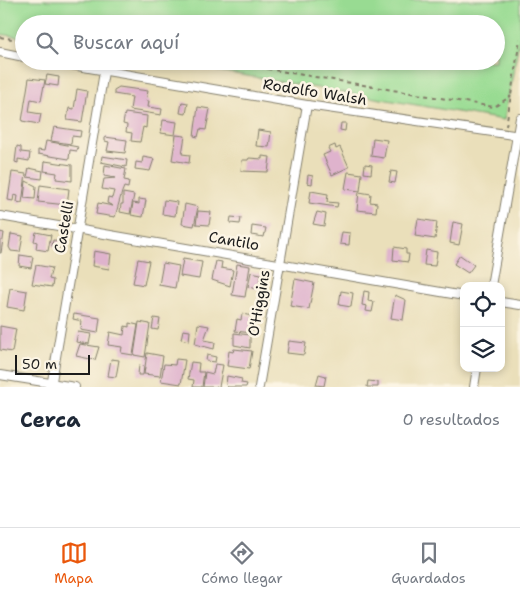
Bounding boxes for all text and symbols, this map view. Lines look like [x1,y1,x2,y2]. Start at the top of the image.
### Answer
search box [15,15,505,70]
icon: search [33,29,61,57]
text: Buscar aquí [73,30,179,55]
street label: Rodolfo Walsh [262,74,368,110]
street label: Castelli [50,199,78,255]
street label: Cantilo [207,227,261,255]
street label: O'Higgins [243,268,275,338]
map controls [460,282,505,372]
button: locate [460,282,505,327]
button: layers [460,327,505,372]
scale bar [15,352,90,375]
text: 50 m [22,355,57,373]
text: Cerca [20,406,81,434]
text: 0 resultados [402,409,500,430]
tab: Mapa [54,539,93,587]
tab: Cómo llegar [201,539,283,587]
tab: Guardados [391,539,466,587]

